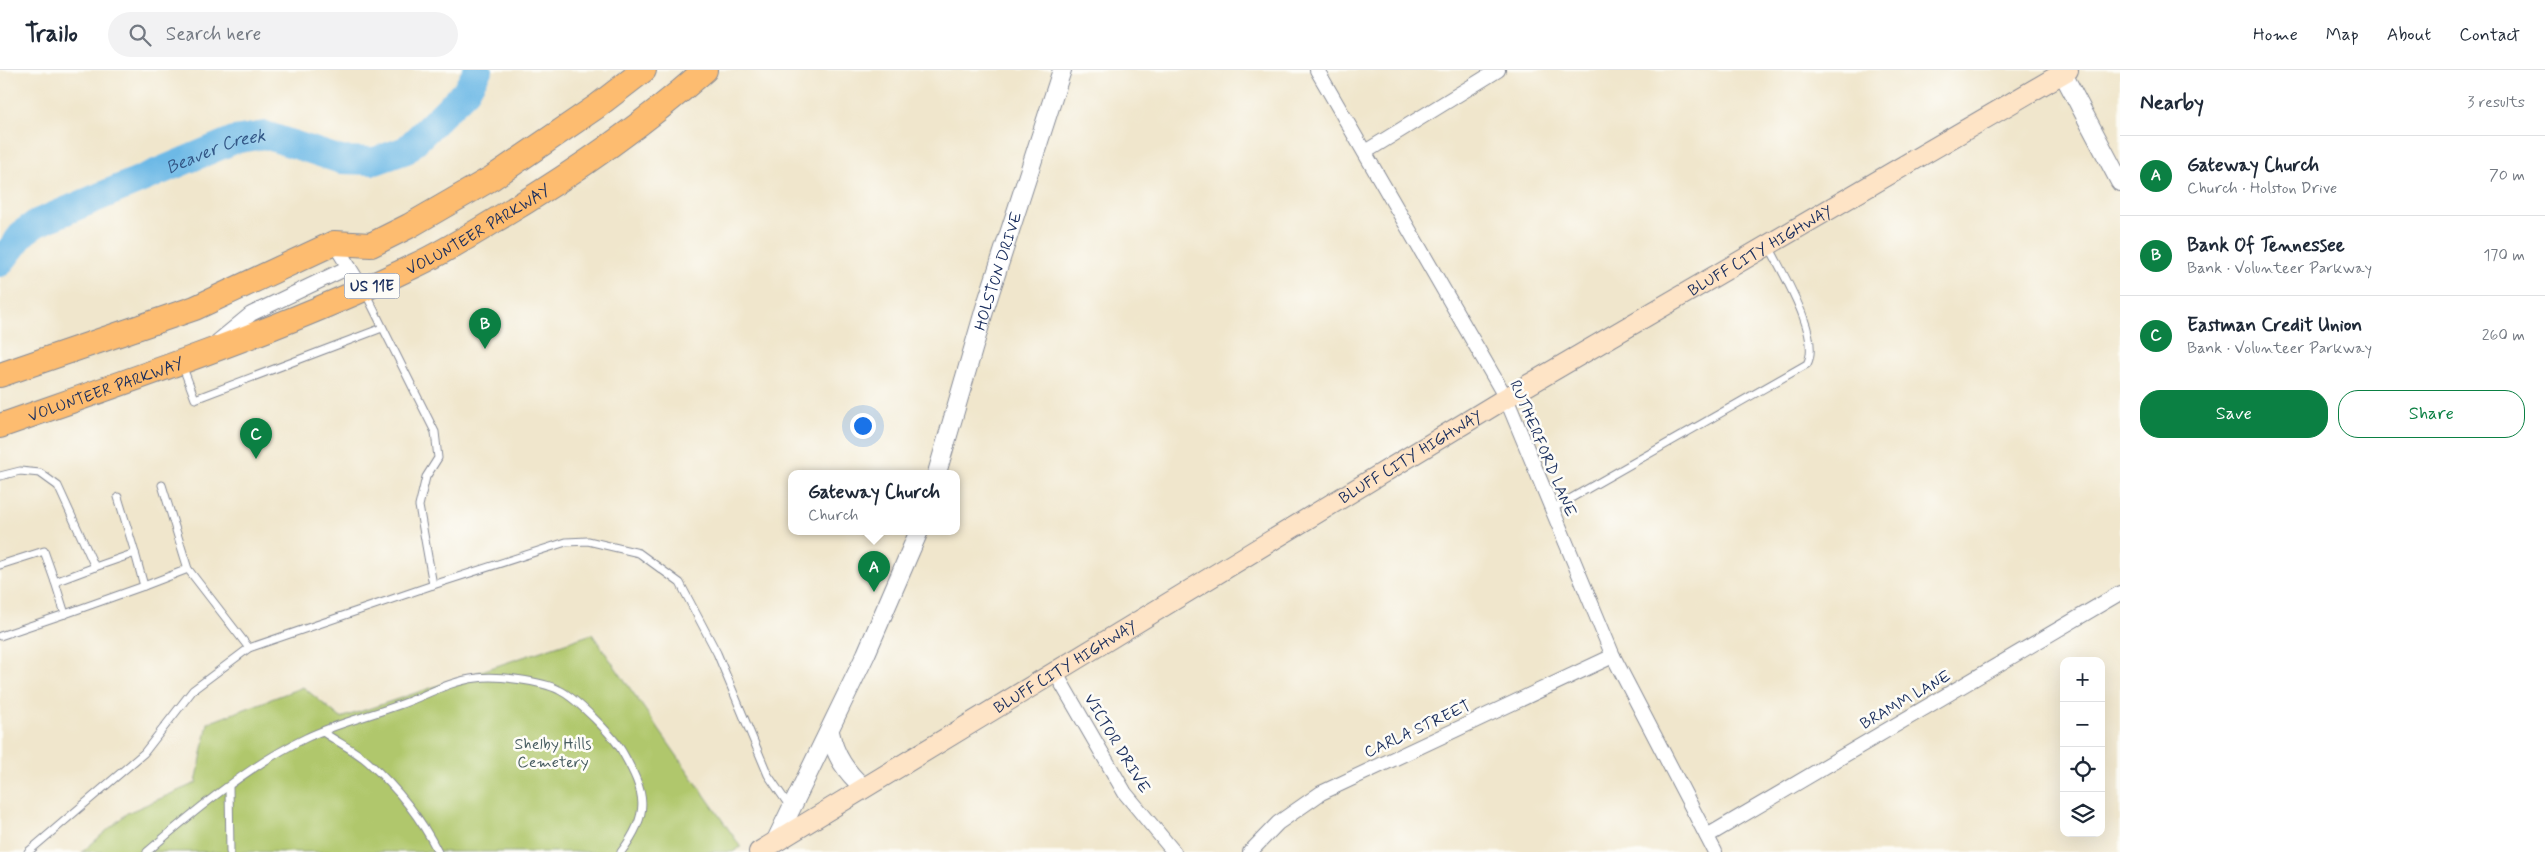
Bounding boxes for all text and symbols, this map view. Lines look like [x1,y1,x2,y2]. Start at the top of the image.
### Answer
search box [108,12,458,57]
text: Trailo [25,19,78,50]
icon: search [126,21,154,49]
text: Search here [166,22,261,47]
text: Home [2253,23,2298,47]
text: Map [2326,23,2359,47]
text: About [2387,23,2431,47]
text: Contact [2459,23,2520,47]
text: Nearby [2140,89,2204,117]
text: 3 results [2467,92,2525,113]
water label: Beaver Creek [162,124,267,180]
text: Gateway Church [2187,153,2319,178]
text: A [2151,165,2161,186]
text: 70 m [2489,165,2525,186]
text: Church · Holston Drive [2187,178,2337,199]
street label: VOLUNTEER PARKWAY [403,180,555,280]
street label: BLUFF CITY HIGHWAY [1684,201,1837,302]
street label: HOLSTON DRIVE [970,209,1028,333]
text: Bank Of Tennessee [2187,233,2345,258]
text: B [2151,245,2161,266]
text: 170 m [2483,245,2525,266]
text: Bank · Volunteer Parkway [2187,258,2372,279]
road number: US 11E [344,274,400,298]
pin: B [469,308,501,349]
text: Eastman Credit Union [2187,313,2362,338]
text: C [2150,325,2162,346]
text: 260 m [2482,325,2525,346]
text: Bank · Volunteer Parkway [2187,338,2372,359]
street label: VOLUNTEER PARKWAY [25,353,187,427]
street label: RUTHERFORD LANE [1504,377,1581,520]
button: Save [2140,390,2328,438]
button: Share [2338,390,2525,438]
street label: BLUFF CITY HIGHWAY [1335,406,1487,509]
your location [850,413,876,439]
pin: C [240,418,272,459]
popup [788,470,960,535]
text: Gateway Church [808,480,940,505]
text: Church [808,505,858,526]
pin: A [858,551,890,592]
street label: BLUFF CITY HIGHWAY [990,616,1141,719]
map controls [2060,657,2105,837]
button: + [2060,657,2105,702]
street label: BRAMM LANE [1857,666,1955,735]
street label: VICTOR DRIVE [1079,690,1155,797]
street label: CARLA STREET [1361,696,1474,763]
button: − [2060,702,2105,747]
park label: Shelby Hills Cemetery [514,734,592,773]
button: locate [2060,747,2105,792]
button: layers [2060,792,2105,837]

